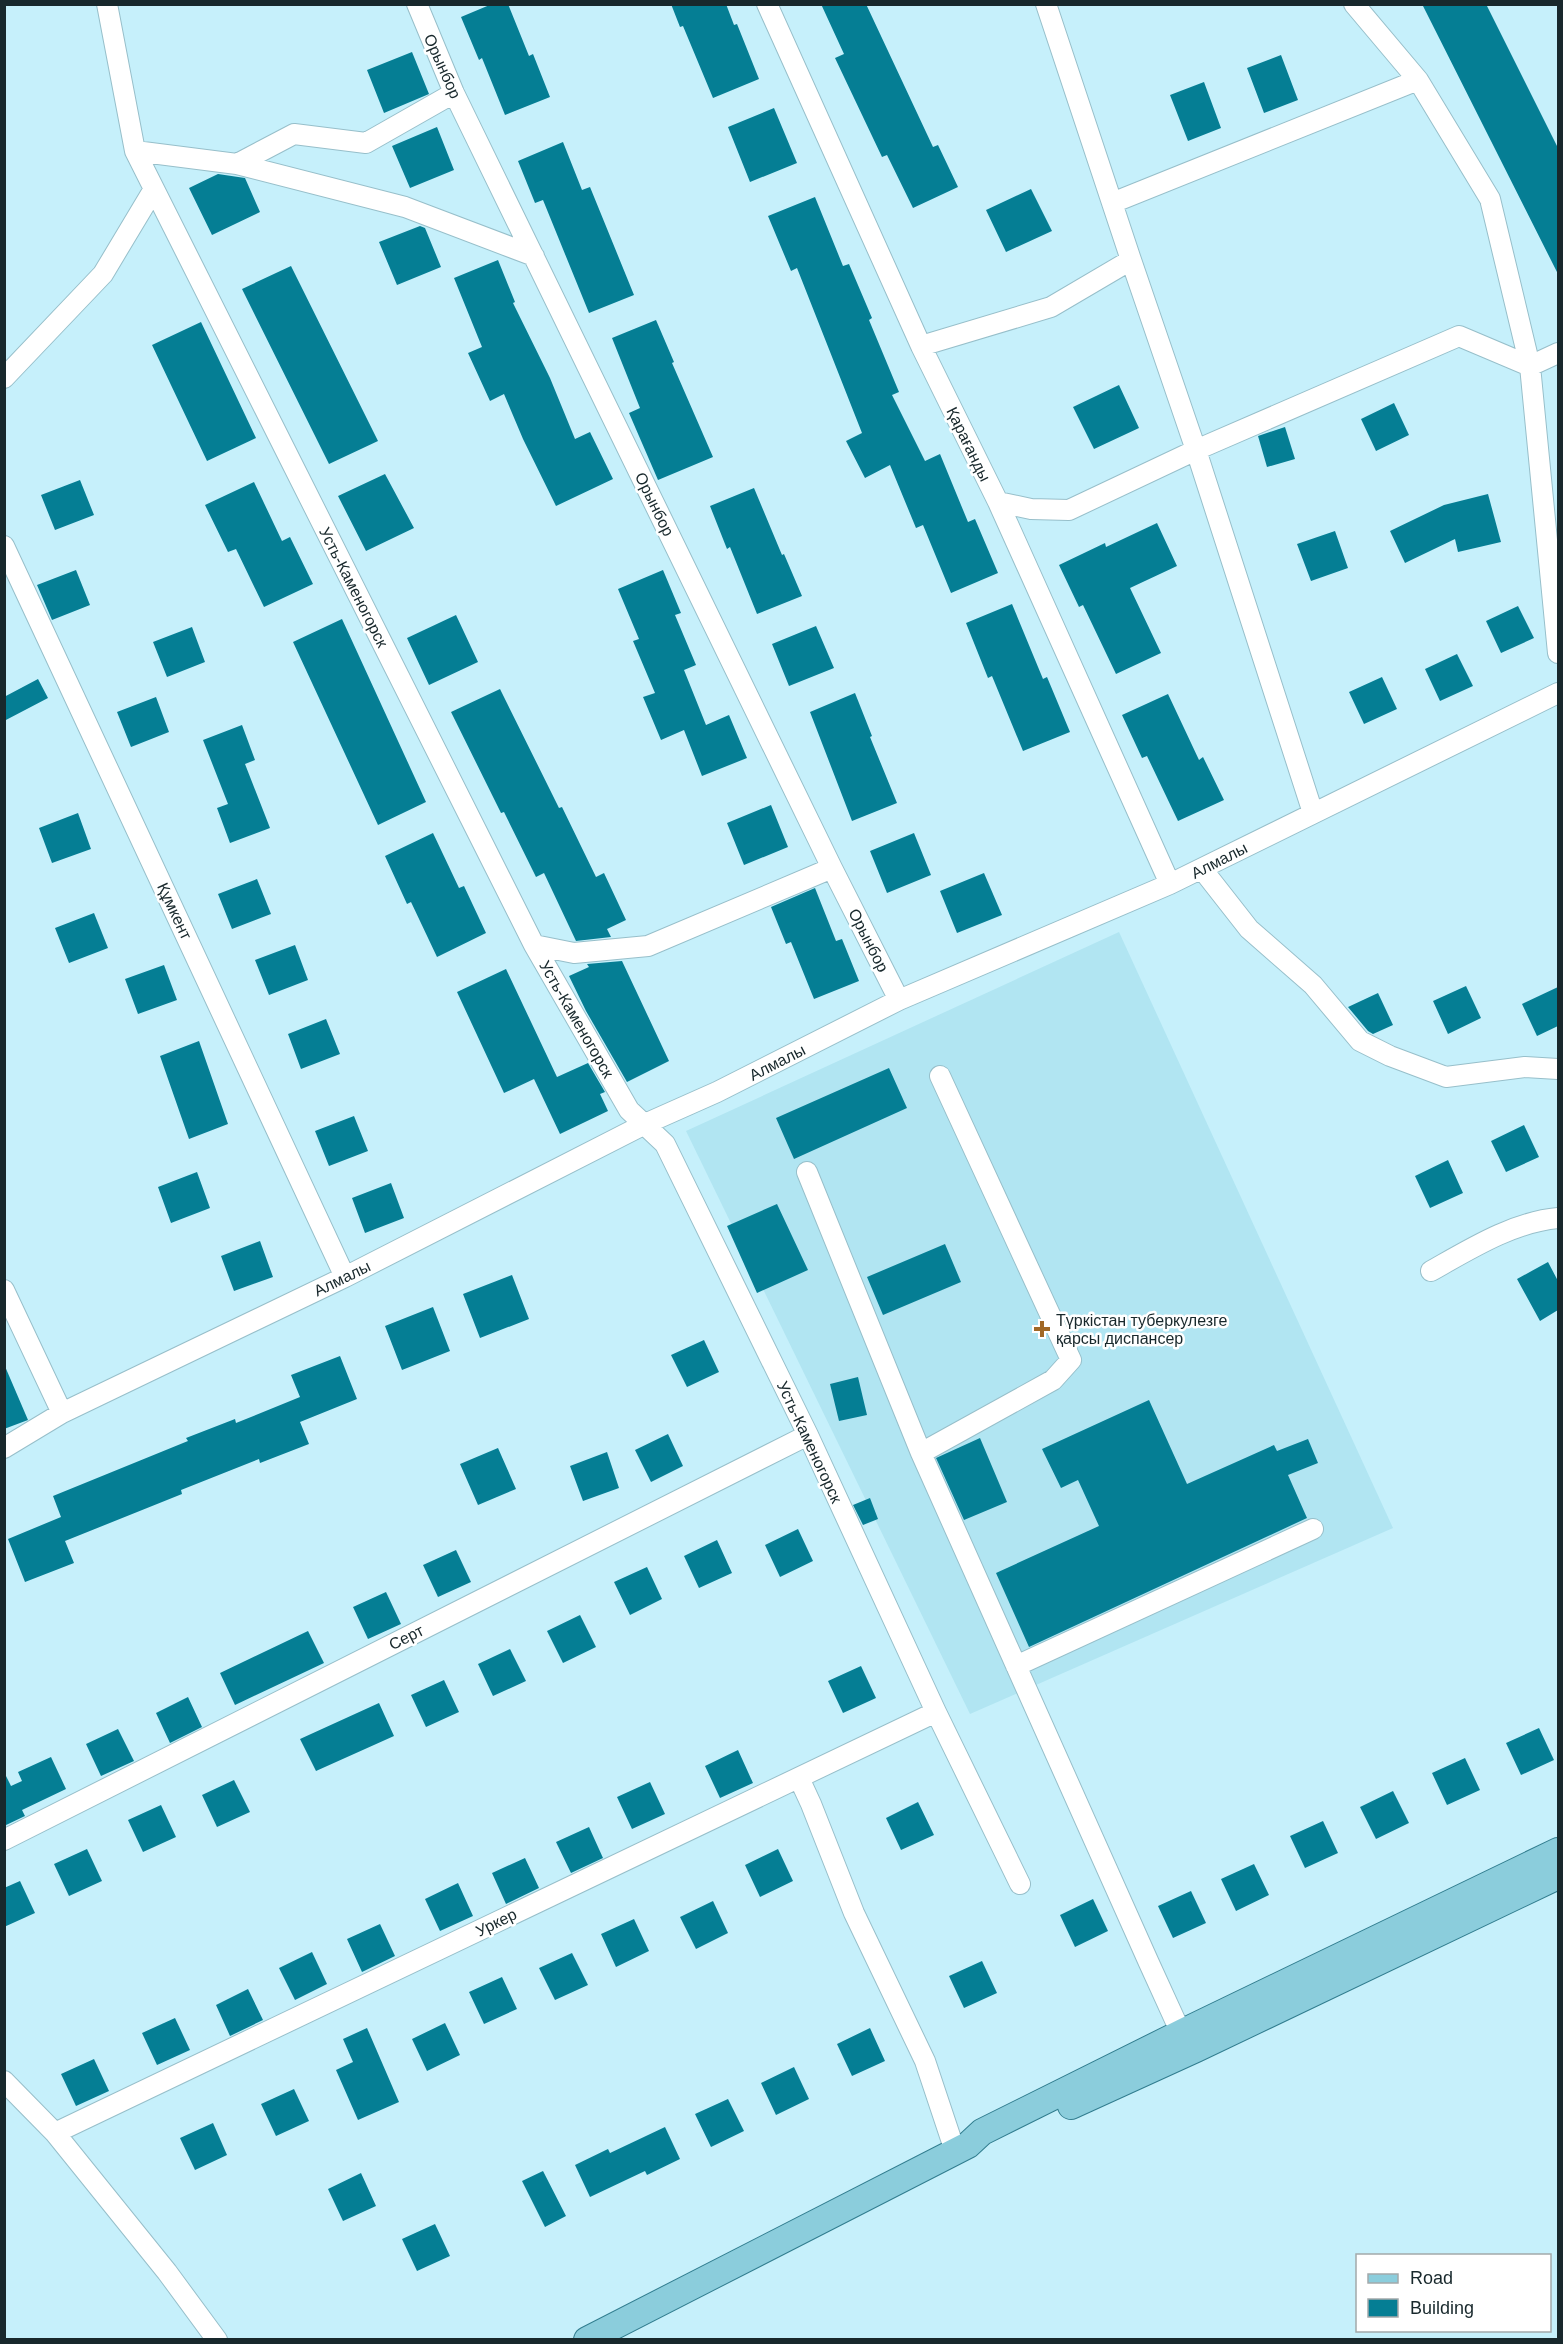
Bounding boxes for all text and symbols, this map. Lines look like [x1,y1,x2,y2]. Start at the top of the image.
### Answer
street label: Орынбор [421,31,464,101]
street label: Қарағанды [943,404,994,484]
street label: Орынбор [632,470,677,539]
street label: Усть-Каменогорск [316,524,392,651]
street label: Алмалы [1188,839,1250,882]
street label: Құмкент [154,880,195,943]
street label: Орынбор [845,906,892,975]
street label: Усть-Каменогорск [536,958,617,1082]
street label: Алмалы [746,1041,808,1084]
street label: Алмалы [311,1257,373,1299]
place label: Түркістан туберкулезге қарсы диспансер [1056,1312,1228,1347]
marker: Түркістан туберкулезге қарсы диспансер [1033,1320,1051,1338]
street label: Усть-Каменогорск [774,1379,846,1507]
street label: Серт [386,1621,427,1653]
street label: Уркер [473,1905,520,1940]
legend [1356,2254,1551,2332]
text: Road [1410,2268,1453,2288]
text: Building [1410,2298,1474,2318]

